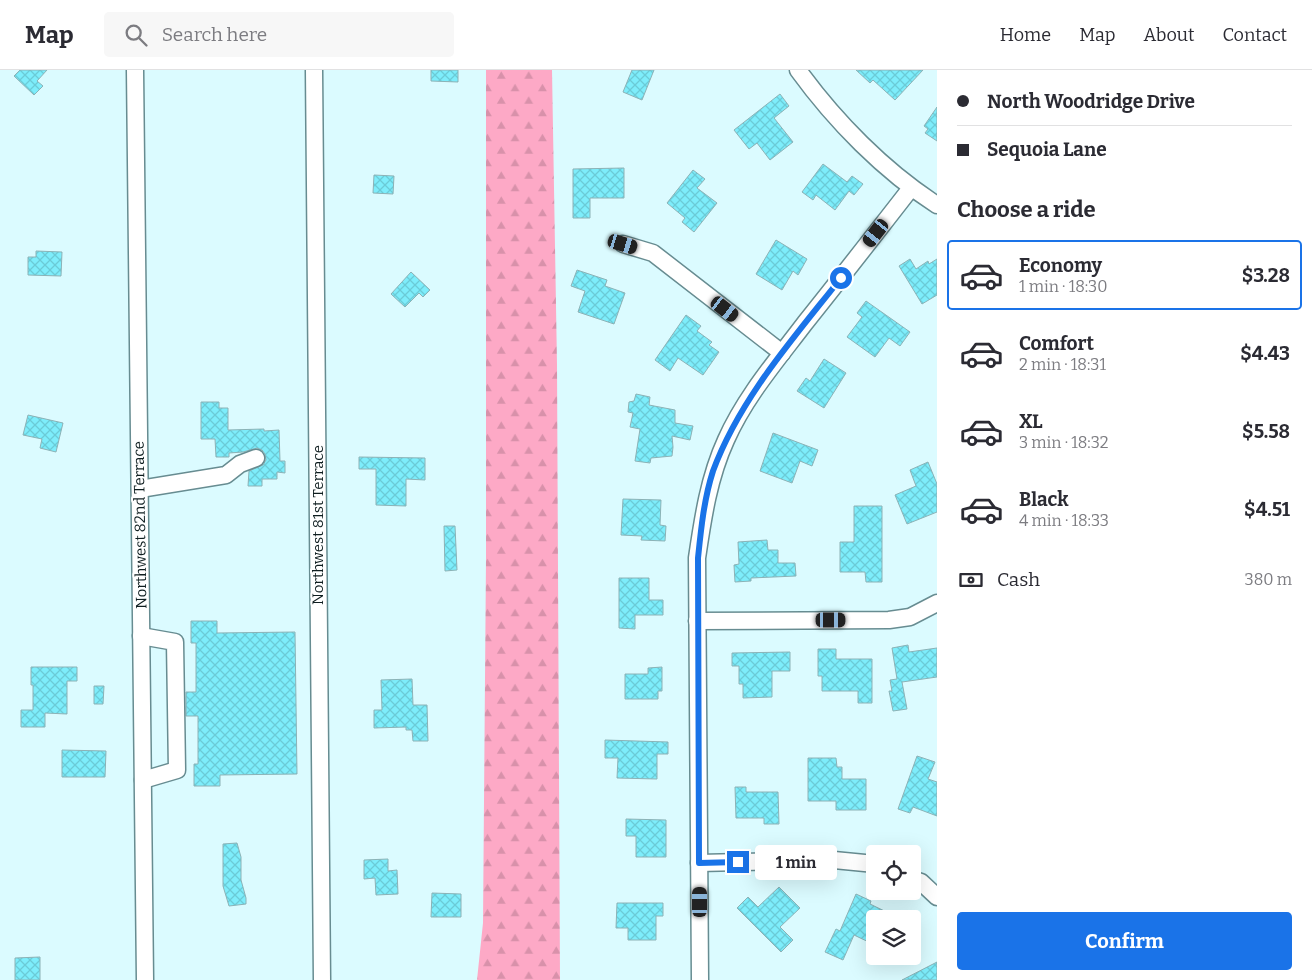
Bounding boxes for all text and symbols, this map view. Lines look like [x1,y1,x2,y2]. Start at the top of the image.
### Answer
search box [104,12,454,57]
text: Map [25,21,74,49]
icon: search [122,21,150,49]
text: Search here [162,23,267,46]
text: Home [1000,24,1051,46]
text: Map [1079,24,1115,46]
text: About [1143,24,1194,46]
text: Contact [1222,24,1287,46]
text: North Woodridge Drive [987,90,1195,113]
text: Sequoia Lane [987,138,1107,161]
text: Choose a ride [957,196,1096,223]
car [860,217,891,249]
car [606,232,639,256]
icon: car [959,253,1004,298]
text: Economy [1019,254,1102,277]
text: $3.28 [1242,264,1290,287]
route start [830,267,852,289]
text: 1 min · 18:30 [1019,277,1108,296]
car [708,294,741,324]
icon: car [959,331,1004,376]
text: Comfort [1019,332,1094,355]
text: $4.43 [1240,342,1290,365]
text: 2 min · 18:31 [1019,355,1106,374]
icon: car [959,409,1004,454]
text: XL [1019,410,1043,433]
text: $5.58 [1242,420,1290,443]
text: 3 min · 18:32 [1019,433,1109,452]
street label: Northwest 82nd Terrace [130,441,150,609]
street label: Northwest 81st Terrace [309,445,327,605]
icon: car [959,487,1004,532]
text: Black [1019,488,1069,511]
text: $4.51 [1244,498,1290,521]
text: 4 min · 18:33 [1019,511,1109,530]
icon: cash [957,566,985,594]
text: Cash [997,568,1040,591]
text: 380 m [1245,570,1292,589]
car [816,613,846,628]
callout: 1 min [756,844,838,880]
map controls [866,845,921,965]
button: locate [866,845,921,900]
route end [727,851,749,873]
text: 1 min [776,853,816,872]
car [692,887,707,917]
button: layers [866,910,921,965]
button: Confirm [957,912,1292,970]

